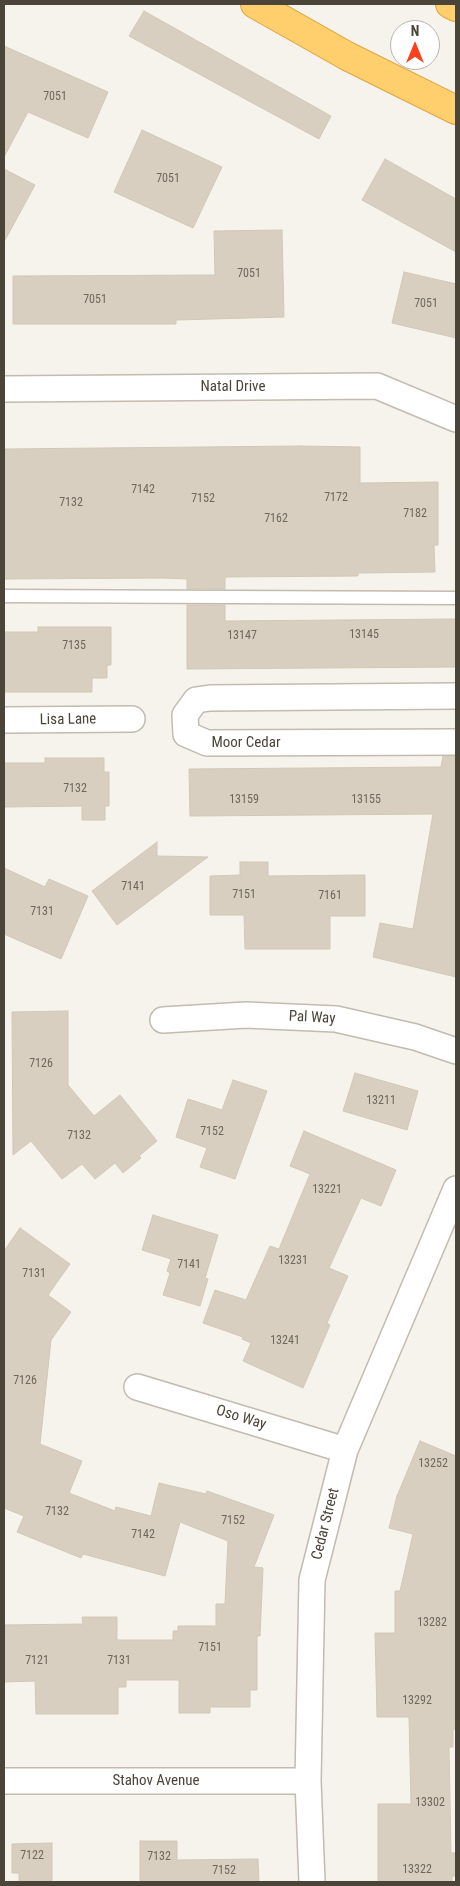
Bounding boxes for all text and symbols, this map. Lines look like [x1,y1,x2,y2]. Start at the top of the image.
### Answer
north arrow [390,20,440,70]
text: N [411,23,419,39]
house number: 7051 [43,90,67,104]
house number: 7051 [156,172,180,186]
house number: 7051 [237,267,261,281]
house number: 7051 [83,293,107,307]
house number: 7051 [414,297,438,311]
street label: Natal Drive [201,378,265,396]
house number: 7142 [131,483,155,497]
house number: 7172 [324,491,348,505]
house number: 7152 [191,492,215,506]
house number: 7132 [59,496,83,510]
house number: 7182 [403,507,427,521]
house number: 7162 [264,512,288,526]
house number: 13145 [349,628,379,642]
house number: 13147 [227,629,257,643]
house number: 7135 [62,639,86,653]
street label: Lisa Lane [40,711,96,729]
street label: Moor Cedar [211,734,281,752]
house number: 7132 [63,782,87,796]
house number: 13159 [229,793,259,807]
house number: 13155 [351,793,381,807]
house number: 7141 [121,880,145,894]
house number: 7151 [232,888,256,902]
house number: 7161 [318,889,342,903]
house number: 7131 [30,905,54,919]
street label: Pal Way [288,1008,336,1028]
house number: 7126 [29,1057,53,1071]
house number: 13211 [366,1094,396,1108]
house number: 7152 [200,1125,224,1139]
house number: 7132 [67,1129,91,1143]
house number: 13221 [312,1183,342,1197]
house number: 13231 [278,1254,308,1268]
house number: 7141 [177,1258,201,1272]
house number: 7131 [22,1267,46,1281]
house number: 13241 [270,1334,300,1348]
house number: 7126 [13,1374,37,1388]
street label: Oso Way [214,1402,268,1434]
house number: 13252 [418,1457,448,1471]
street label: Cedar Street [308,1486,344,1562]
house number: 7132 [45,1505,69,1519]
house number: 7152 [221,1514,245,1528]
house number: 7142 [131,1528,155,1542]
house number: 13282 [417,1616,447,1630]
house number: 7151 [198,1641,222,1655]
house number: 7121 [25,1654,49,1668]
house number: 7131 [107,1654,131,1668]
house number: 13292 [402,1694,432,1708]
street label: Stahov Avenue [112,1772,200,1790]
house number: 13302 [415,1796,445,1810]
house number: 7122 [20,1849,44,1863]
house number: 7132 [147,1850,171,1864]
house number: 13322 [402,1863,432,1877]
house number: 7152 [212,1864,236,1878]

